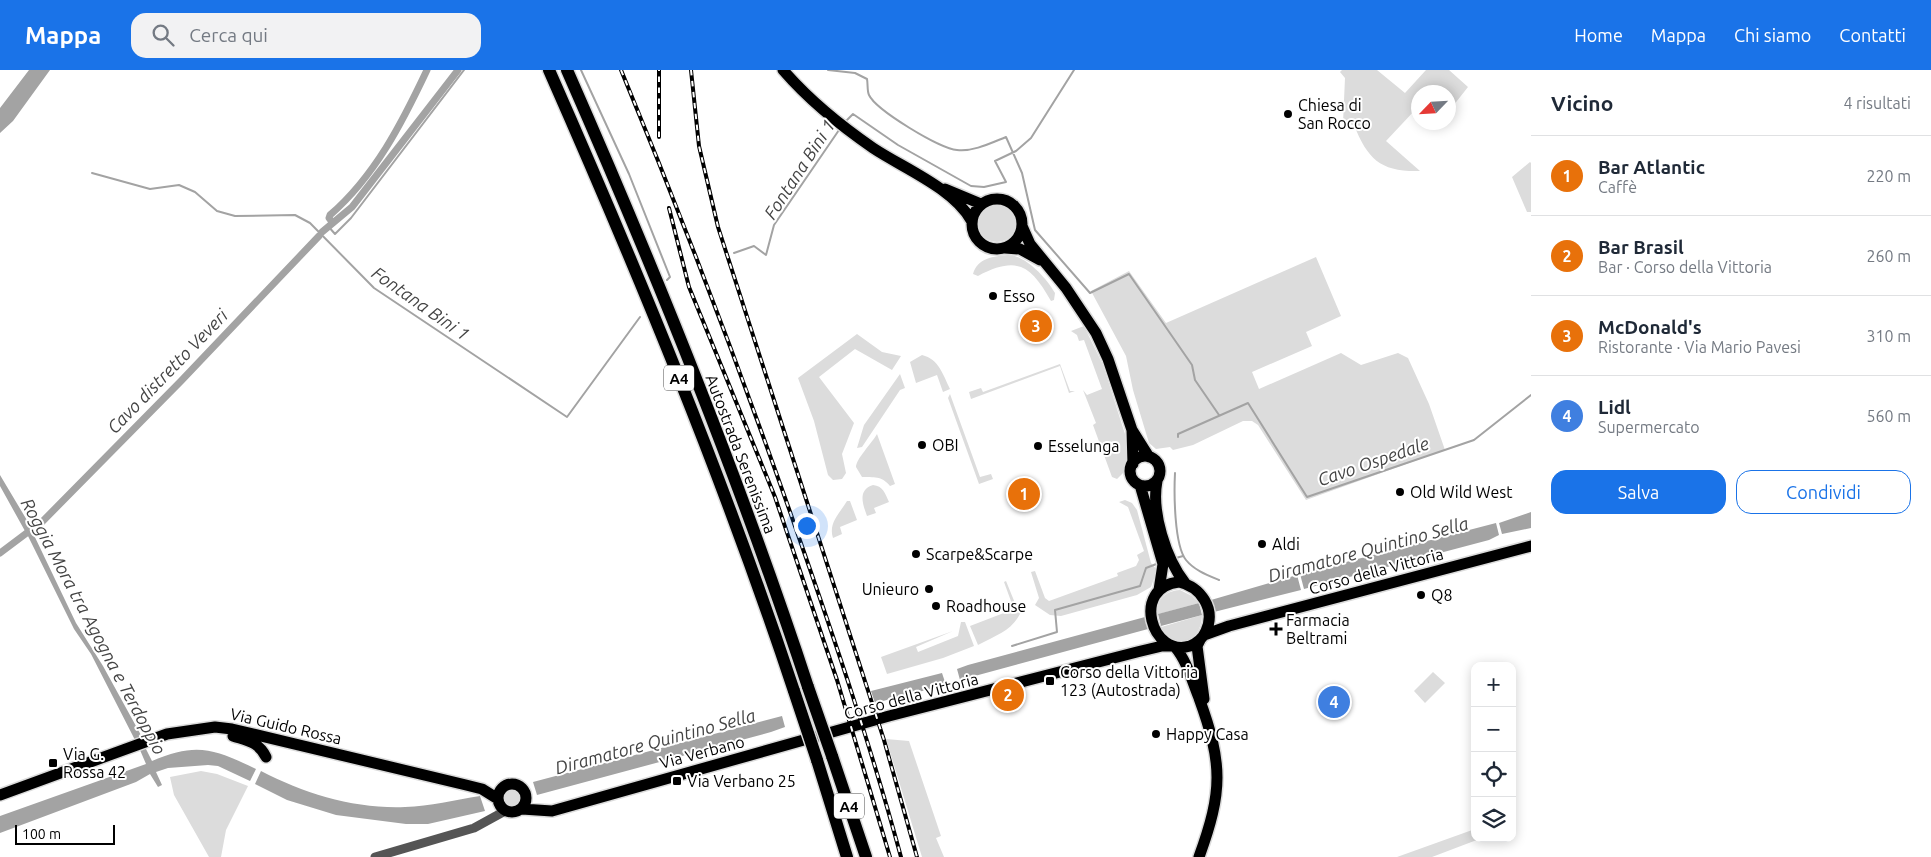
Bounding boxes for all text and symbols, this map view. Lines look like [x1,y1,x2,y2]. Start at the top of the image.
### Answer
search box [131,13,481,58]
icon: search [149,21,177,49]
text: Mappa [25,22,101,49]
text: Cerca qui [189,24,268,46]
text: Home [1574,25,1623,45]
text: Mappa [1651,25,1706,45]
text: Chi siamo [1734,25,1811,45]
text: Contatti [1839,25,1906,45]
north arrow [1411,85,1456,130]
text: Vicino [1551,91,1613,115]
text: 4 risultati [1843,94,1911,112]
place label: Chiesa di San Rocco [1298,96,1371,132]
marker: Chiesa di San Rocco [1282,108,1294,120]
water label: Fontana Bini 1 [760,116,838,222]
text: Bar Atlantic [1598,156,1705,178]
text: 1 [1562,167,1572,185]
text: 220 m [1866,167,1911,185]
text: Caffè [1598,178,1637,196]
text: Bar Brasil [1598,236,1684,258]
text: 2 [1562,247,1572,265]
text: 260 m [1866,247,1911,265]
text: Bar · Corso della Vittoria [1598,258,1772,276]
water label: Fontana Bini 1 [369,262,473,344]
place label: Esso [1003,287,1035,305]
marker: Esso [987,290,999,302]
water label: Cavo distretto Veveri [103,305,232,437]
pin: 3 [1020,307,1052,345]
text: McDonald's [1598,316,1702,338]
text: 3 [1562,327,1572,345]
text: 310 m [1866,327,1911,345]
text: Ristorante · Via Mario Pavesi [1598,338,1801,356]
road number: A4 [664,366,694,390]
street label: Autostrada Serenissima [702,372,780,536]
text: Lidl [1598,396,1631,418]
text: 4 [1562,407,1572,425]
text: 560 m [1866,407,1911,425]
text: Supermercato [1598,418,1700,436]
water label: Cavo Ospedale [1315,433,1431,489]
place label: OBI [932,436,959,454]
place label: Esselunga [1048,437,1120,455]
marker: OBI [916,439,928,451]
marker: Esselunga [1032,440,1044,452]
button: Salva [1551,470,1726,514]
button: Condividi [1736,470,1911,514]
pin: 1 [1008,475,1040,513]
place label: Old Wild West [1410,483,1513,501]
marker: Old Wild West [1394,486,1406,498]
water label: Roggia Mora tra Agogna e Terdoppio [18,494,170,758]
your location [794,513,820,539]
water label: Diramatore Quintino Sella [1266,513,1471,586]
place label: Aldi [1272,535,1300,553]
marker: Aldi [1256,538,1268,550]
street label: Corso della Vittoria [1307,544,1445,598]
place label: Scarpe&Scarpe [926,545,1033,563]
marker: Scarpe&Scarpe [910,548,922,560]
place label: Unieuro [862,580,919,598]
marker: Unieuro [923,583,935,595]
place label: Q8 [1431,586,1452,604]
marker: Q8 [1415,589,1427,601]
place label: Roadhouse [946,597,1026,615]
marker: Roadhouse [930,600,942,612]
place label: Farmacia Beltrami [1286,611,1350,647]
marker: Farmacia Beltrami [1270,623,1282,635]
map controls [1471,662,1516,842]
button: + [1471,662,1516,707]
place label: Corso della Vittoria 123 (Autostrada) [1060,663,1198,700]
street label: Corso della Vittoria [842,669,980,723]
marker: Corso della Vittoria 123 (Autostrada) [1044,675,1056,687]
pin: 2 [992,676,1024,714]
pin: 4 [1318,683,1350,721]
street label: Via Guido Rossa [228,704,344,748]
water label: Diramatore Quintino Sella [553,705,758,778]
button: − [1471,707,1516,752]
place label: Happy Casa [1166,725,1249,743]
marker: Happy Casa [1150,728,1162,740]
street label: Via Verbano [658,732,746,772]
place label: Via G. Rossa 42 [63,745,126,781]
button: locate [1471,752,1516,797]
marker: Via G. Rossa 42 [47,757,59,769]
place label: Via Verbano 25 [687,772,796,790]
marker: Via Verbano 25 [671,775,683,787]
road number: A4 [834,794,864,818]
button: layers [1471,797,1516,842]
scale bar [15,822,115,845]
text: 100 m [22,826,61,842]

